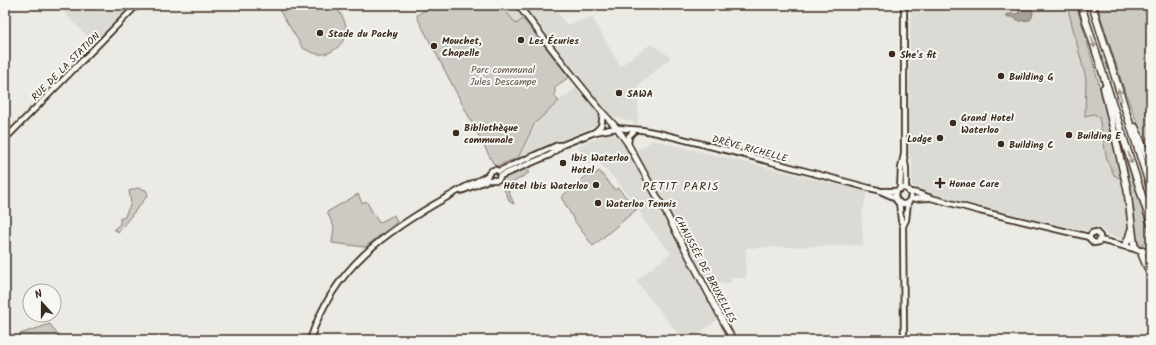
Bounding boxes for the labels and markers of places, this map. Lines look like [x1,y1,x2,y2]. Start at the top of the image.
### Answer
place label: Stade du Pachy [328,26,398,42]
marker: Stade du Pachy [315,28,325,38]
place label: Mouchet, Chapelle [442,33,482,61]
place label: Les Écuries [529,33,579,49]
marker: Les Écuries [516,35,526,45]
marker: Mouchet, Chapelle [429,41,439,51]
place label: She's fit [900,47,937,63]
marker: She's fit [887,49,897,59]
place label: Building G [1009,69,1054,85]
marker: Building G [996,71,1006,81]
place label: SAWA [627,86,653,102]
marker: SAWA [614,88,624,98]
place label: Grand Hotel Waterloo [961,110,1014,138]
marker: Grand Hotel Waterloo [948,118,958,128]
place label: Bibliothèque communale [464,120,518,148]
marker: Bibliothèque communale [451,128,461,138]
place label: Building E [1077,128,1122,144]
marker: Building E [1064,130,1074,140]
place label: Lodge [907,131,932,147]
marker: Lodge [935,133,945,143]
place label: Building C [1009,137,1054,153]
marker: Building C [996,139,1006,149]
place label: Ibis Waterloo Hotel [571,150,629,178]
marker: Ibis Waterloo Hotel [558,158,568,168]
place label: Honae Care [949,176,999,192]
marker: Honae Care [934,177,946,189]
place label: Hôtel Ibis Waterloo [503,178,588,194]
marker: Hôtel Ibis Waterloo [591,180,601,190]
place label: Waterloo Tennis [606,196,677,212]
marker: Waterloo Tennis [593,198,603,208]

